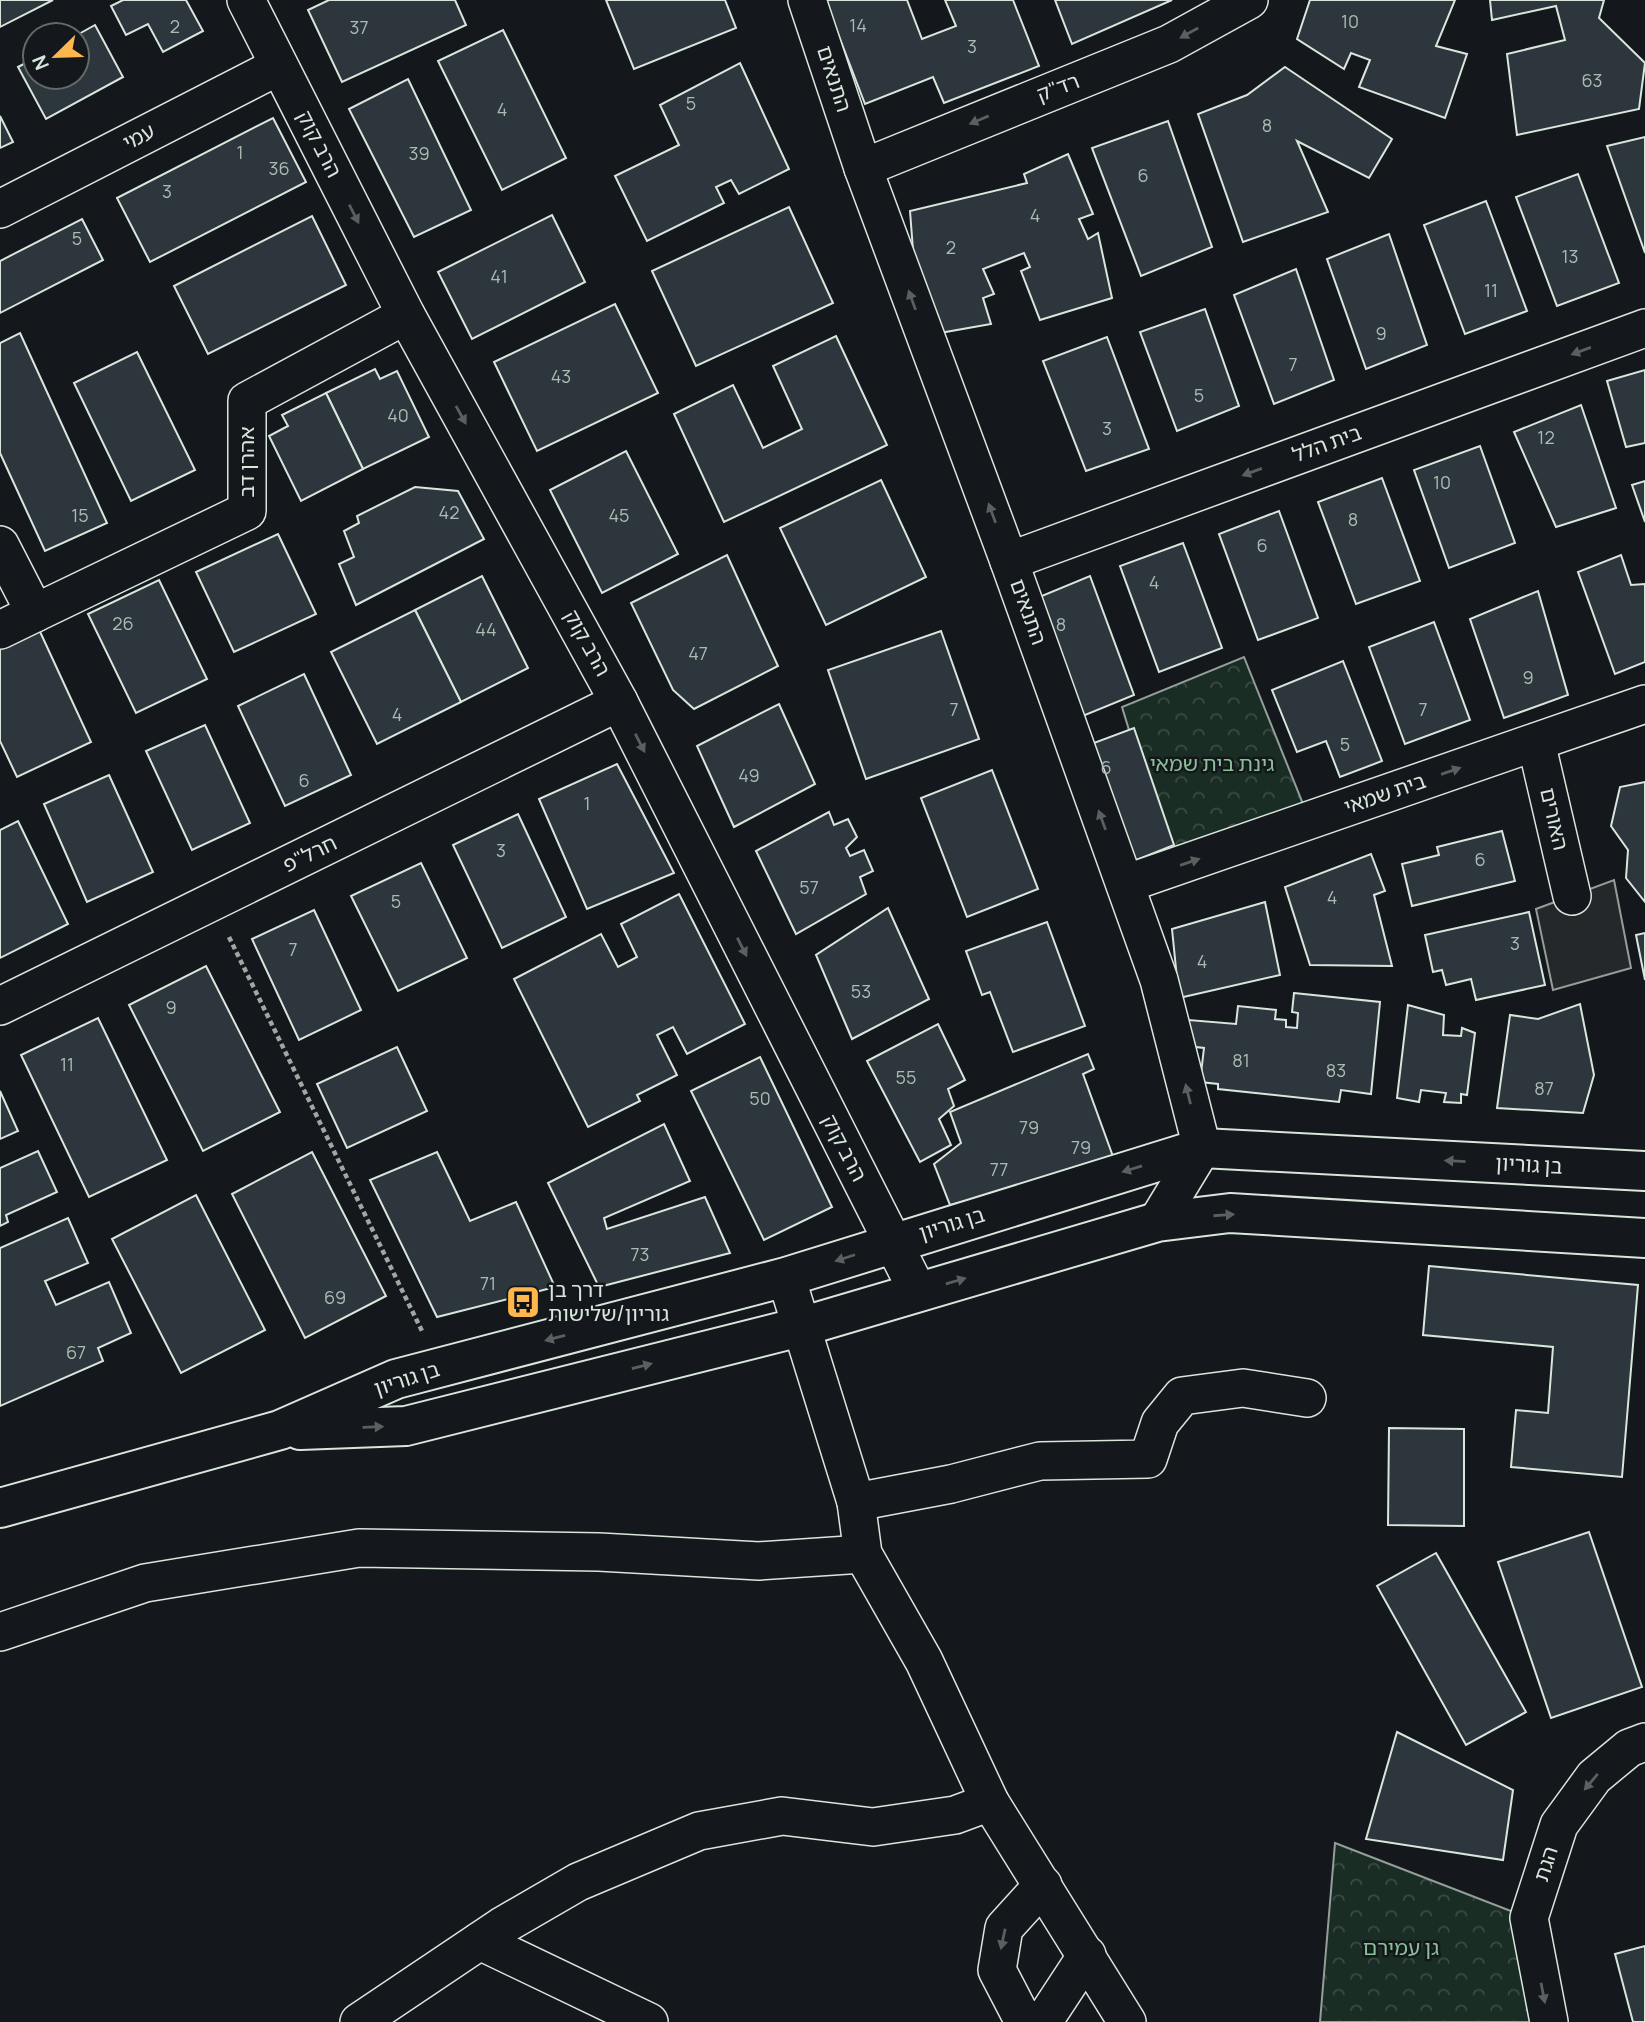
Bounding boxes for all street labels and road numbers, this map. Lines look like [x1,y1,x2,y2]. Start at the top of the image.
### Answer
street label: התנאים [811,42,859,115]
street label: רד"ק [1032,66,1083,108]
street label: הרב קוק [291,105,349,182]
street label: עמי [118,116,159,156]
street label: בית הלל [1288,418,1365,468]
street label: אהרן דב [232,426,260,498]
street label: התנאים [1004,575,1054,649]
street label: הרב קוק [558,604,618,681]
street label: בית שמאי [1340,766,1429,820]
street label: האורים [1534,785,1576,853]
street label: חרל"פ [278,828,341,878]
street label: הרב קוק [816,1109,874,1186]
street label: בן גוריון [1495,1148,1563,1180]
street label: בן גוריון [915,1200,988,1246]
street label: בן גוריון [370,1354,443,1402]
street label: הגת [1526,1843,1564,1885]

